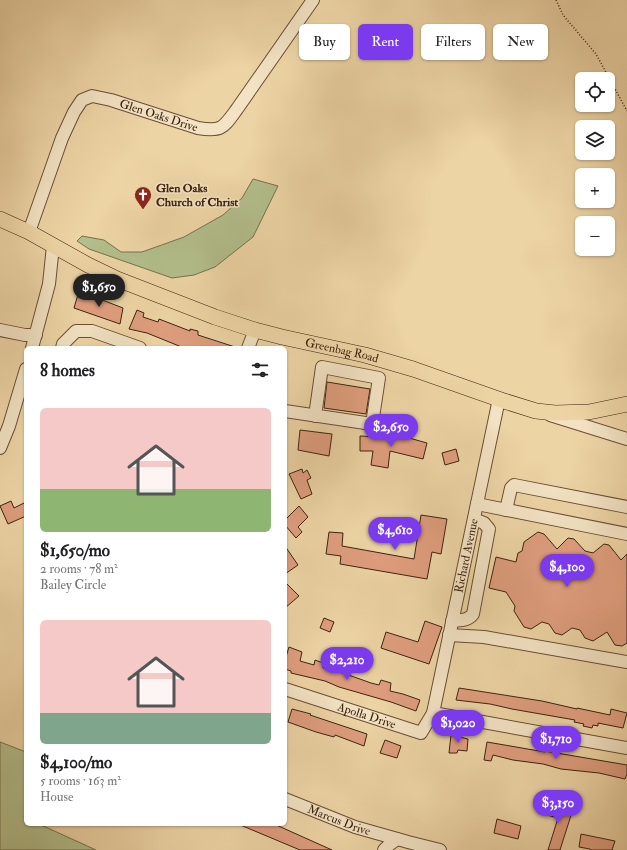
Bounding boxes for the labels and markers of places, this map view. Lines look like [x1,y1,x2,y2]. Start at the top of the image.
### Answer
place label: Glen Oaks Church of Christ [156,181,238,210]
church icon: Glen Oaks Church of Christ [133,185,153,210]
pin: $1,650 [66,274,132,308]
pin: $2,650 [358,414,424,448]
pin: $4,610 [362,517,428,551]
pin: $4,100 [534,554,600,588]
pin: $2,210 [314,647,380,681]
pin: $1,020 [425,710,491,744]
pin: $1,710 [523,726,589,760]
pin: $3,150 [525,790,591,824]

